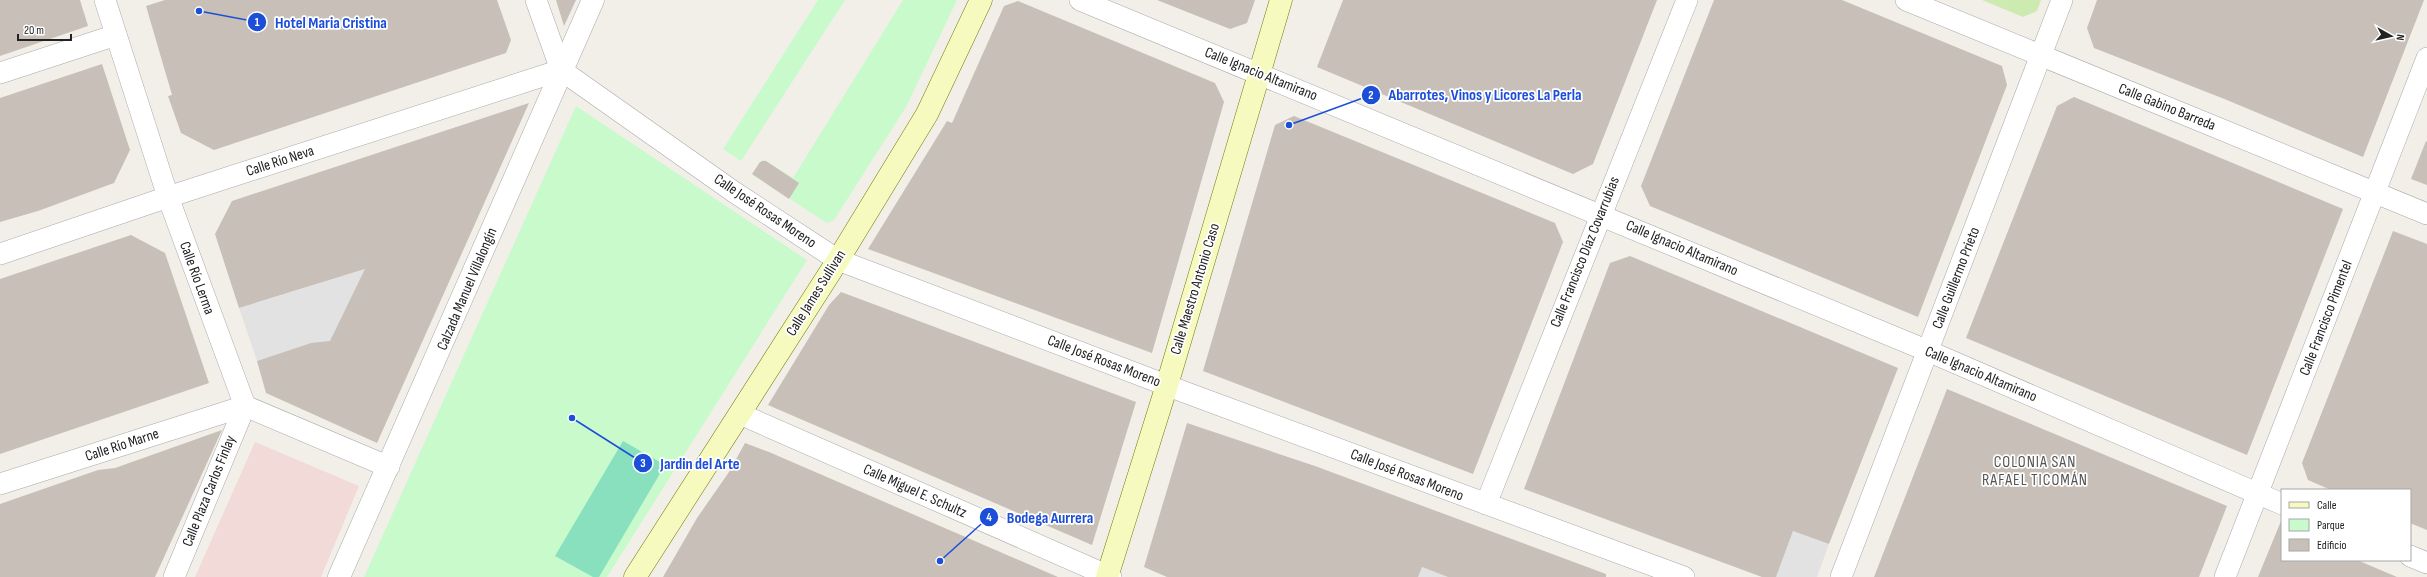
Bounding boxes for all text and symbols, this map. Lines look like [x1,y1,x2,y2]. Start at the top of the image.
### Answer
callout: Hotel Maria Cristina [247,8,395,36]
text: Hotel Maria Cristina [275,14,387,33]
text: 1 [255,15,260,30]
scale bar [18,16,71,42]
north arrow [2371,16,2411,56]
text: 20 m [24,23,44,38]
text: N [2394,34,2407,41]
street label: Calle Ignacio Altamirano [1202,43,1320,105]
street label: Calle Gabino Barreda [2116,79,2218,135]
callout: Abarrotes, Vinos y Licores La Perla [1361,81,1590,109]
text: Abarrotes, Vinos y Licores La Perla [1387,86,1582,105]
text: 2 [1368,88,1374,103]
street label: Calle Río Neva [244,141,316,181]
street label: Calle José Rosas Moreno [710,170,820,252]
street label: Calle Francisco Díaz Covarrubias [1546,174,1624,330]
street label: Calle Ignacio Altamirano [1623,216,1741,280]
street label: Calle Maestro Antonio Caso [1166,221,1224,357]
street label: Calle Guillermo Prieto [1928,224,1984,332]
street label: Calzada Manuel Villalongín [433,225,501,353]
street label: Calle Río Lerma [175,239,219,317]
street label: Calle James Sullivan [782,246,850,340]
street label: Calle Francisco Pimentel [2295,258,2357,378]
street label: Calle José Rosas Moreno [1045,331,1163,391]
street label: Calle Ignacio Altamirano [1922,342,2040,406]
street label: Calle Río Marne [83,424,161,466]
street label: Calle Plaza Carlos Finlay [178,432,240,549]
street label: Calle José Rosas Moreno [1348,445,1466,505]
callout: Jardin del Arte [633,449,748,477]
district label: COLONIA SAN RAFAEL TICOMÁN [1982,453,2088,490]
text: Jardin del Arte [659,455,740,474]
text: 3 [640,456,646,471]
street label: Calle Miguel E. Schultz [860,460,970,523]
legend [2281,489,2411,561]
text: Calle [2317,498,2337,513]
callout: Bodega Aurrera [979,503,1102,531]
text: Bodega Aurrera [1007,509,1093,528]
text: 4 [986,510,992,525]
text: Parque [2317,518,2345,533]
text: Edificio [2317,538,2346,553]

